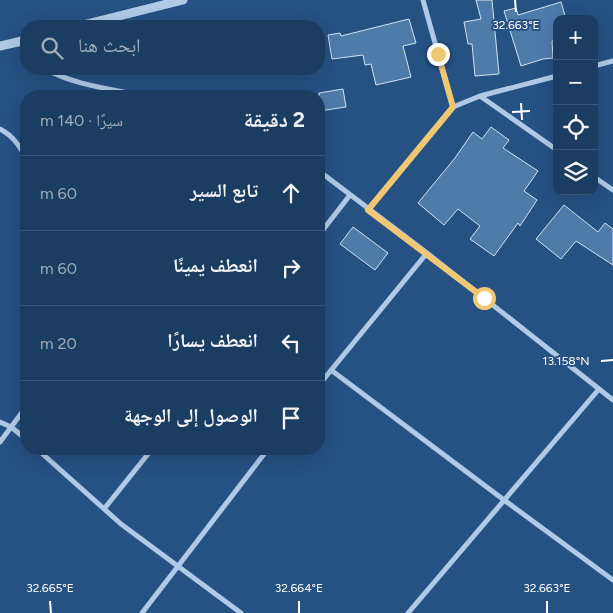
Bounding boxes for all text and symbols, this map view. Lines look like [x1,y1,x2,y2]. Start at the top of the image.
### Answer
map controls [553,15,598,195]
button: + [553,15,598,60]
text: 32.663°E [492,18,540,32]
search box [20,20,325,75]
icon: search [38,34,66,62]
text: ابحث هنا [78,34,141,57]
route end [427,43,450,66]
button: − [553,60,598,105]
button: locate [553,105,598,150]
text: 2 دقيقة [244,107,305,132]
text: سيرًا · 140 m [40,111,123,130]
button: layers [553,150,598,195]
text: تابع السير [190,179,258,202]
icon: ahead [277,179,305,207]
text: 60 m [40,184,77,203]
text: انعطف يمينًا [173,254,258,277]
icon: right [277,254,305,282]
text: 60 m [40,259,77,278]
route start [473,287,496,310]
text: انعطف يسارًا [167,329,258,352]
icon: left [277,329,305,357]
text: 20 m [40,334,77,353]
text: 13.158°N [543,354,589,368]
text: الوصول إلى الوجهة [124,404,258,427]
icon: arrive [277,404,305,432]
text: 32.665°E [26,581,74,595]
text: 32.664°E [275,581,323,595]
text: 32.663°E [523,581,571,595]

